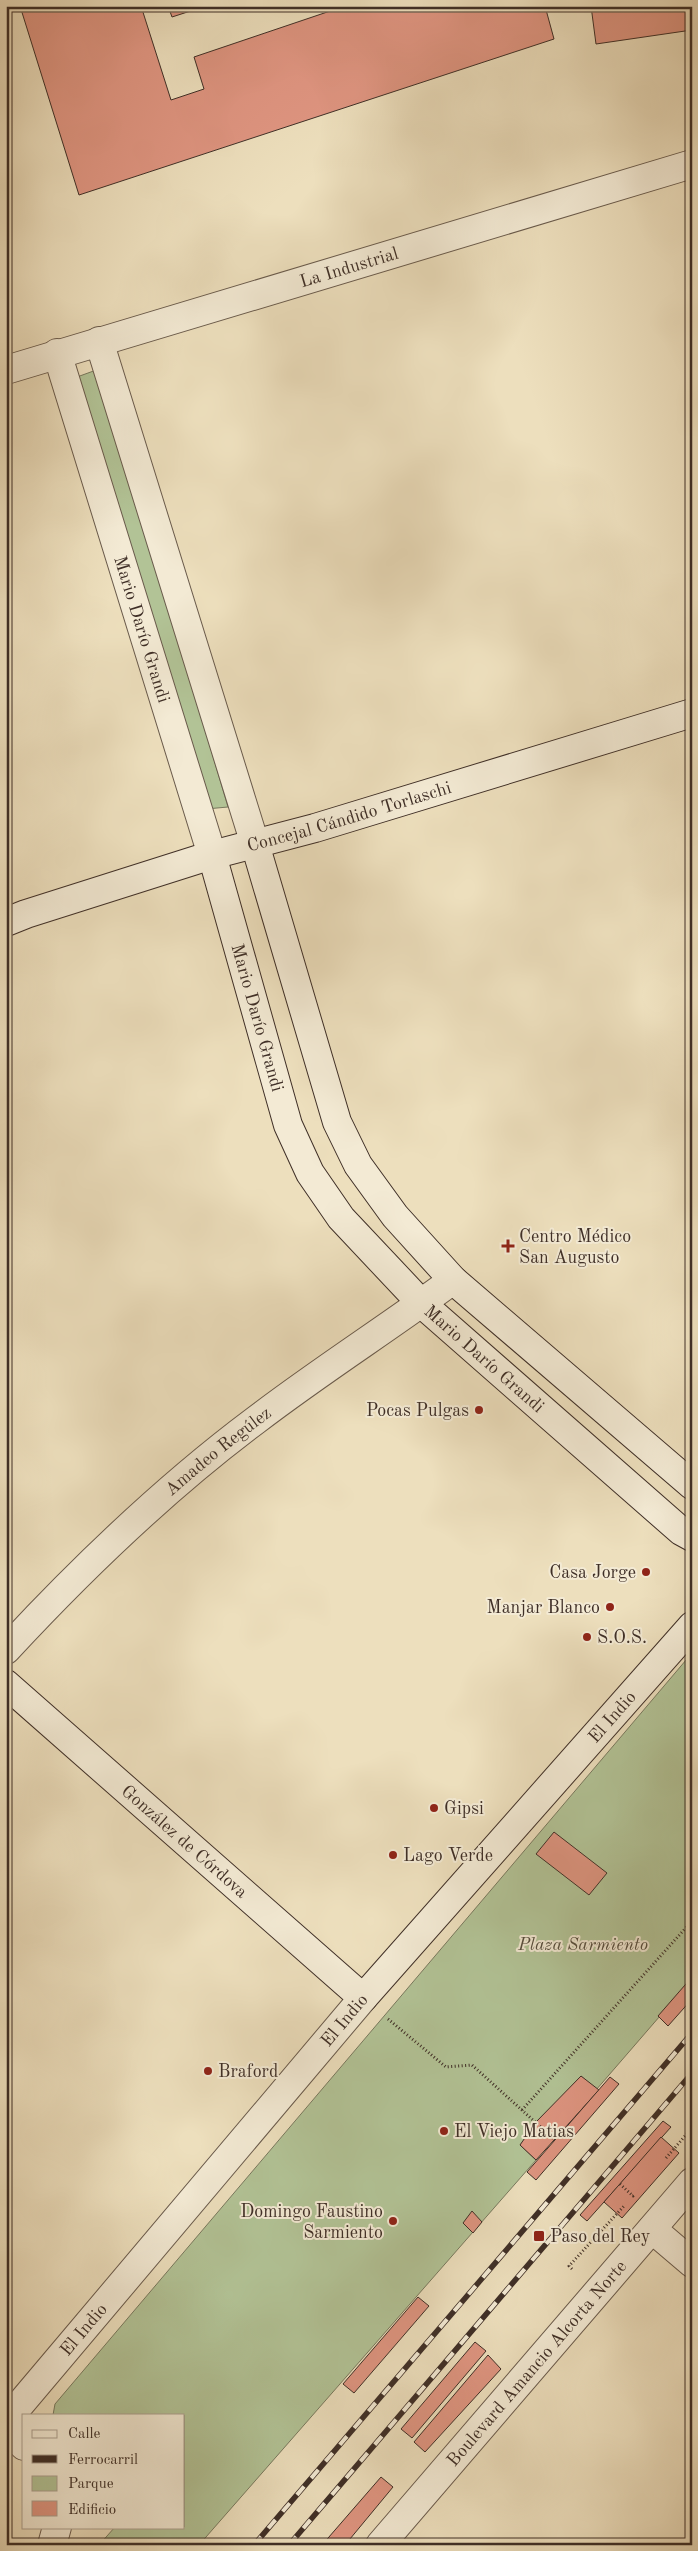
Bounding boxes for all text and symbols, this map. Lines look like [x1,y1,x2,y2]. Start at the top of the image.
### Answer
street label: La Industrial [298,245,401,291]
street label: Mario Darío Grandi [110,554,172,705]
street label: Concejal Cándido Torlaschi [245,779,454,855]
street label: Mario Darío Grandi [227,942,286,1094]
place label: Centro Médico San Augusto [519,1228,631,1267]
marker: Centro Médico San Augusto [501,1239,515,1253]
street label: Mario Darío Grandi [420,1302,547,1417]
place label: Pocas Pulgas [366,1402,469,1420]
street label: Amadeo Regúlez [162,1404,275,1499]
marker: Pocas Pulgas [473,1404,485,1416]
place label: Casa Jorge [549,1564,636,1582]
marker: Casa Jorge [640,1566,652,1578]
place label: Manjar Blanco [487,1599,600,1617]
marker: Manjar Blanco [604,1601,616,1613]
place label: S.O.S. [597,1629,647,1647]
marker: S.O.S. [581,1631,593,1643]
street label: El Indio [585,1688,640,1747]
street label: González de Córdova [118,1782,251,1902]
place label: Gipsi [444,1800,484,1818]
marker: Gipsi [428,1802,440,1814]
place label: Lago Verde [403,1847,493,1865]
marker: Lago Verde [387,1849,399,1861]
park label: Plaza Sarmiento [517,1936,648,1954]
street label: El Indio [318,1991,372,2050]
place label: Braford [218,2063,278,2081]
marker: Braford [202,2065,214,2077]
place label: El Viejo Matias [454,2123,574,2141]
marker: El Viejo Matias [438,2125,450,2137]
place label: Domingo Faustino Sarmiento [240,2203,383,2242]
marker: Domingo Faustino Sarmiento [387,2215,399,2227]
place label: Paso del Rey [550,2228,651,2246]
marker: Paso del Rey [532,2229,546,2243]
street label: Boulevard Amancio Alcorta Norte [444,2257,630,2470]
street label: El Indio [57,2300,111,2360]
legend [22,2414,185,2528]
text: Calle [68,2427,101,2442]
text: Ferrocarril [68,2453,138,2468]
text: Parque [68,2477,114,2492]
text: Edificio [68,2503,116,2518]

